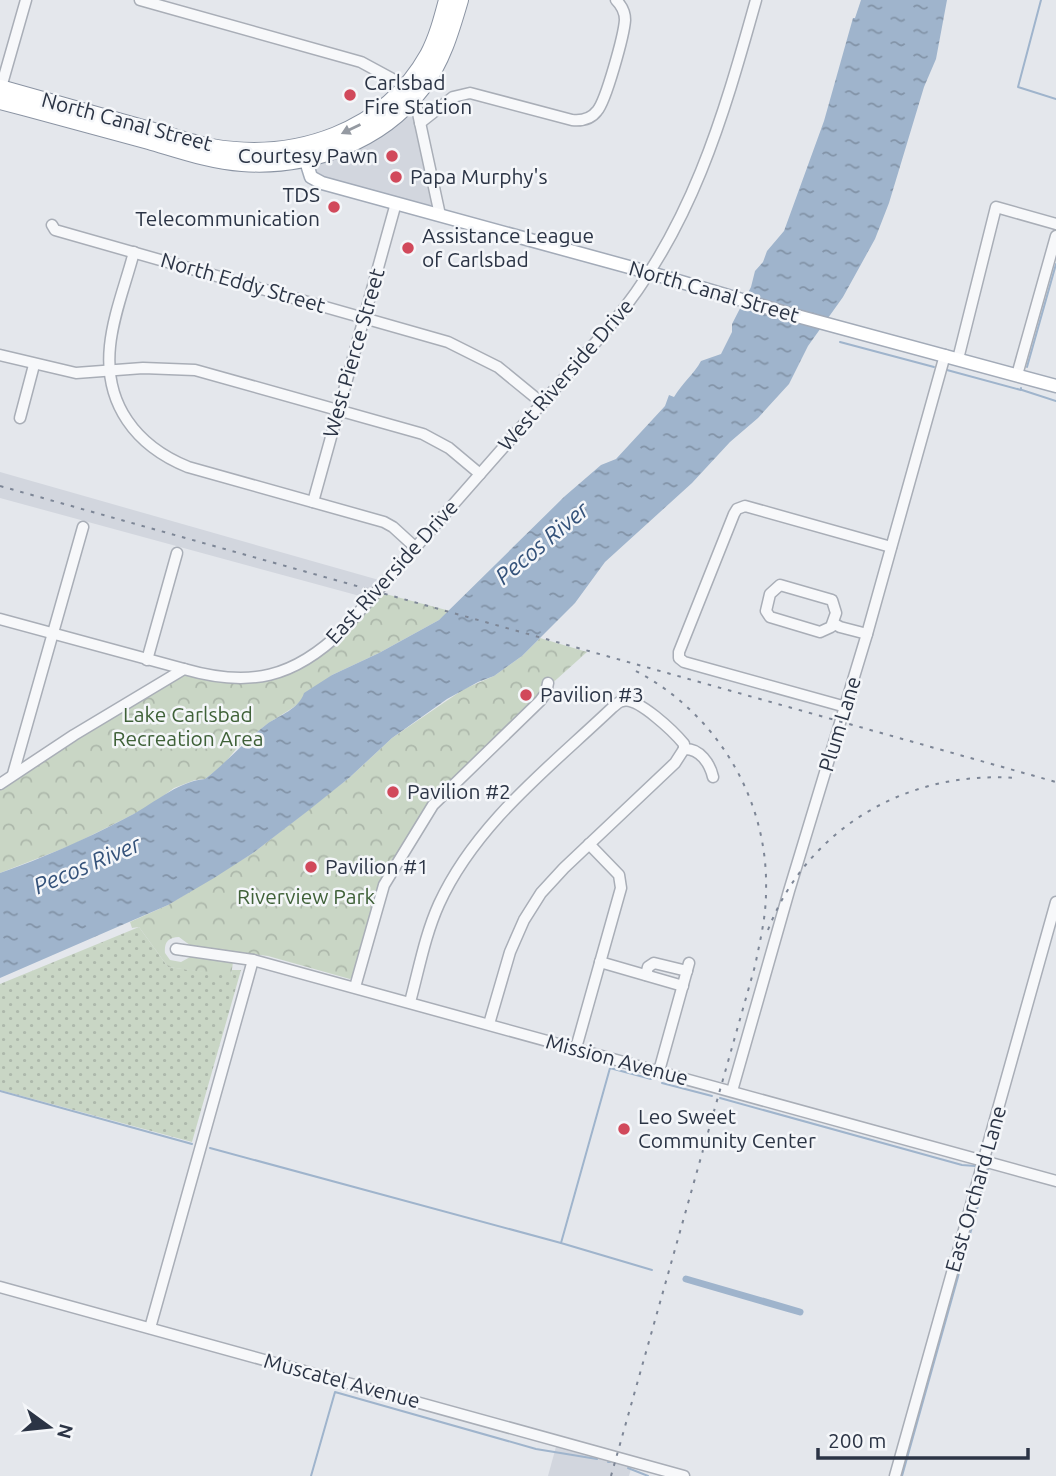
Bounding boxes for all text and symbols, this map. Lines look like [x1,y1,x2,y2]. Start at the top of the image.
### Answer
place label: Carlsbad Fire Station [364,70,472,118]
street label: North Canal Street [39,87,215,155]
marker: Carlsbad Fire Station [342,87,358,103]
one-way arrow [341,123,361,134]
place label: Courtesy Pawn [238,143,378,167]
marker: Courtesy Pawn [384,148,400,164]
place label: Papa Murphy's [410,164,548,188]
marker: Papa Murphy's [388,169,404,185]
place label: TDS Telecommunication [135,182,320,230]
marker: TDS Telecommunication [326,199,342,215]
place label: Assistance League of Carlsbad [422,223,594,271]
marker: Assistance League of Carlsbad [400,240,416,256]
street label: North Eddy Street [158,247,328,317]
street label: North Canal Street [627,255,802,327]
street label: West Pierce Street [317,265,389,440]
street label: West Riverside Drive [493,294,638,455]
street label: East Riverside Drive [320,494,462,648]
water label: Pecos River [490,496,594,589]
street label: Plum Lane [813,673,865,774]
place label: Pavilion #3 [540,682,644,706]
marker: Pavilion #3 [518,687,534,703]
park label: Lake Carlsbad Recreation Area [112,702,264,750]
place label: Pavilion #2 [407,779,511,803]
marker: Pavilion #2 [385,784,401,800]
water label: Pecos River [29,830,145,898]
place label: Pavilion #1 [325,854,429,878]
marker: Pavilion #1 [303,859,319,875]
park label: Riverview Park [237,884,375,908]
street label: Mission Avenue [543,1028,691,1090]
street label: East Orchard Lane [940,1103,1010,1275]
place label: Leo Sweet Community Center [638,1104,816,1152]
marker: Leo Sweet Community Center [616,1121,632,1137]
street label: Muscatel Avenue [262,1348,423,1412]
north arrow [14,1392,84,1462]
scale bar [818,1416,1028,1460]
text: N [53,1422,78,1441]
text: 200 m [828,1428,886,1452]

